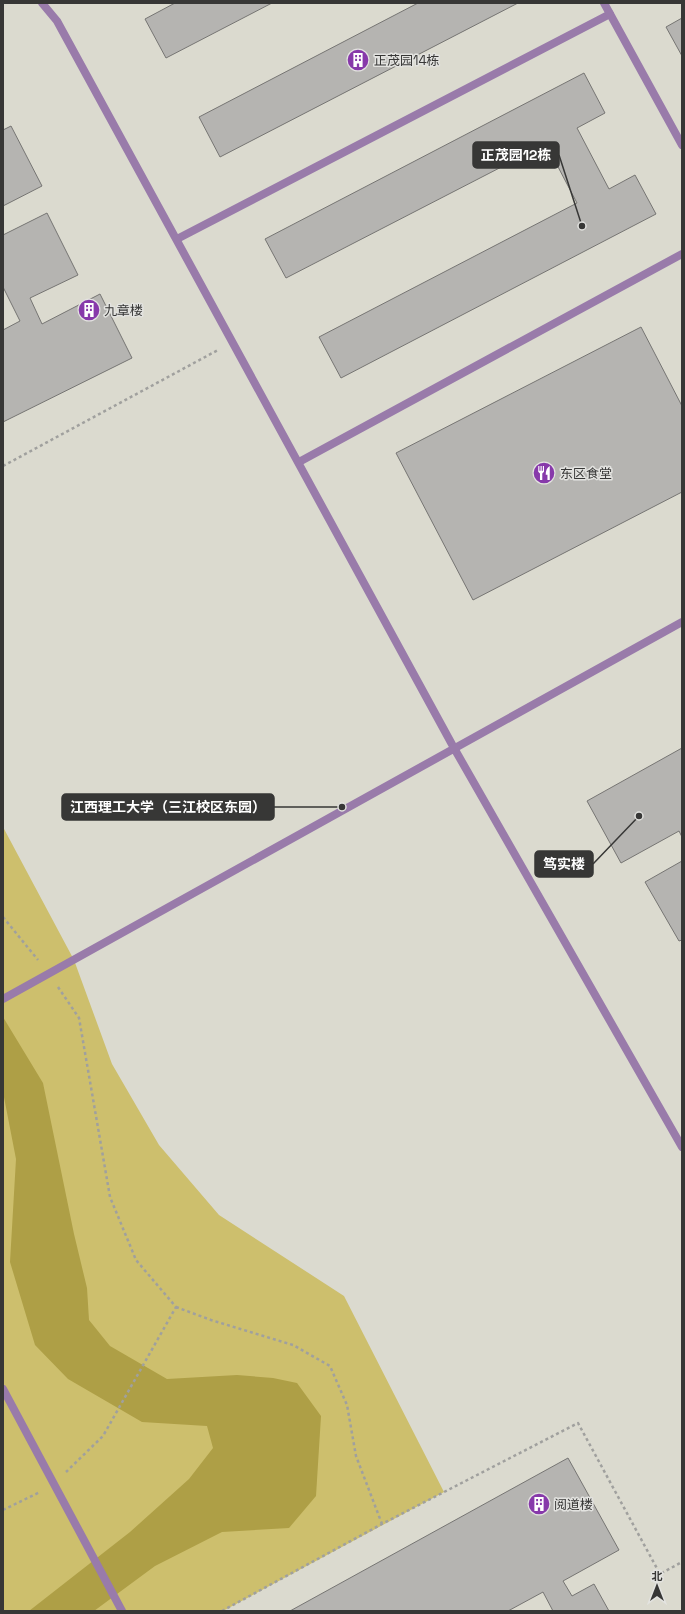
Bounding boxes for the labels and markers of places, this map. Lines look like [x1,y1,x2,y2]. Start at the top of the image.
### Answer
building icon: 正茂园14栋 [345,47,371,73]
place label: 正茂园14栋 [374,52,440,69]
callout: 正茂园12栋 [473,142,559,168]
building icon: 九章楼 [76,297,102,323]
place label: 九章楼 [104,302,143,319]
restaurant icon: 东区食堂 [531,460,557,486]
place label: 东区食堂 [560,465,612,482]
callout: 江西理工大学（三江校区东园） [62,794,274,820]
callout: 笃实楼 [535,851,593,877]
building icon: 阅道楼 [526,1491,552,1517]
place label: 阅道楼 [554,1496,593,1513]

